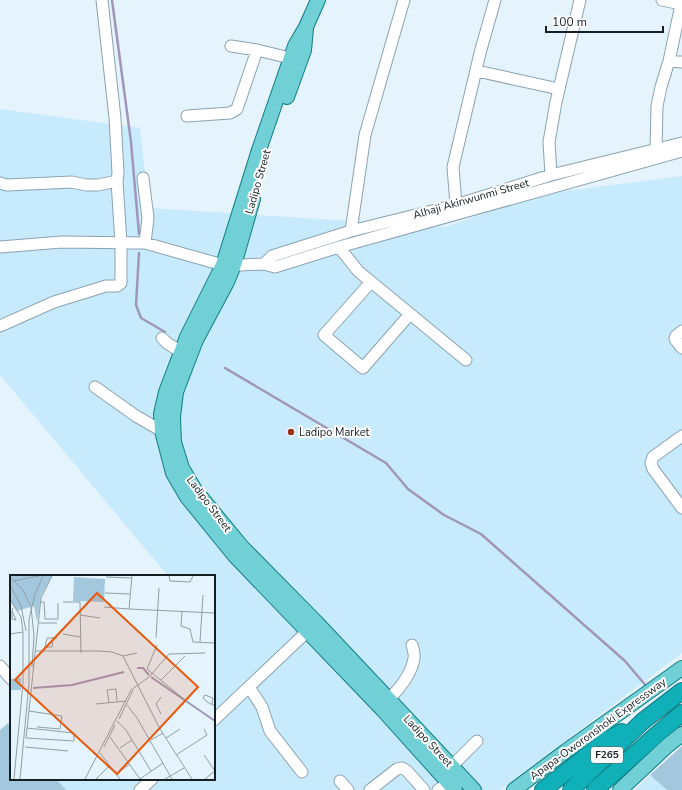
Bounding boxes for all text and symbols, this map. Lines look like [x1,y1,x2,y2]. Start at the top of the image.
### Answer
scale bar [546,8,663,34]
text: 100 m [552,14,587,30]
street label: Ladipo Street [242,148,274,216]
street label: Alhaji Akinwunmi Street [411,175,531,223]
place label: Ladipo Market [299,425,370,440]
marker: Ladipo Market [286,427,296,437]
street label: Ladipo Street [183,473,235,535]
inset map [10,575,215,780]
street label: Apapa-Oworonshoki Expressway [527,674,669,784]
street label: Ladipo Street [400,712,456,770]
road number: F265 [591,747,623,763]

